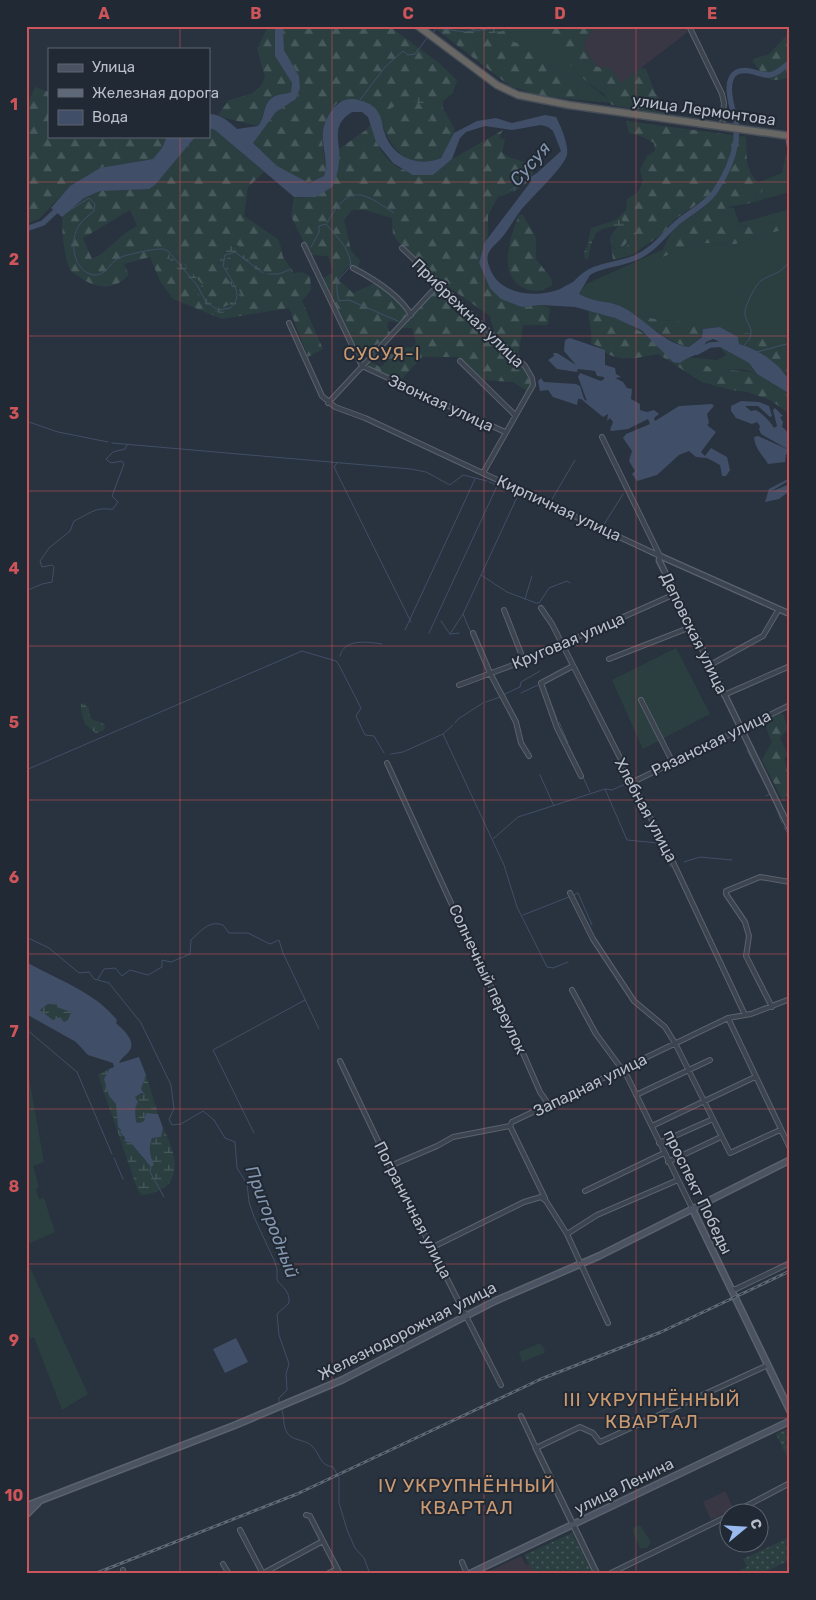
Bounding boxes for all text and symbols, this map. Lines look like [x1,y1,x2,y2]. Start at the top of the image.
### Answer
text: A [98,4,110,23]
text: B [250,4,262,23]
text: C [402,4,414,23]
text: D [554,4,566,23]
text: E [707,4,717,23]
legend [48,48,210,138]
text: Улица [92,58,135,76]
text: Железная дорога [92,84,219,102]
street label: улица Лермонтова [631,91,777,129]
text: 1 [10,95,18,114]
text: Вода [92,108,128,126]
water label: Сусуя [505,137,555,191]
text: 2 [9,250,19,269]
street label: Прибрежная улица [408,255,528,371]
district label: СУСУЯ-I [343,343,421,365]
street label: Звонкая улица [385,370,497,436]
text: 3 [9,404,19,423]
street label: Кирпичная улица [494,471,624,545]
text: 4 [9,559,20,578]
street label: Деповская улица [656,569,732,697]
street label: Круговая улица [509,609,627,673]
street label: Рязанская улица [648,706,774,780]
text: 5 [9,713,19,732]
street label: Хлебная улица [611,755,681,865]
text: 6 [9,868,19,887]
street label: Солнечный переулок [445,901,531,1057]
text: 7 [9,1022,19,1041]
street label: Западная улица [530,1049,650,1121]
street label: проспект Победы [660,1127,736,1257]
street label: Пограничная улица [370,1138,456,1282]
water label: Пригородный [241,1163,304,1281]
text: 8 [9,1177,20,1196]
street label: Железнодорожная улица [315,1278,499,1384]
text: 9 [9,1331,19,1350]
district label: III УКРУПНЁННЫЙ КВАРТАЛ [563,1388,741,1433]
street label: улица Ленина [571,1454,677,1518]
district label: IV УКРУПНЁННЫЙ КВАРТАЛ [378,1474,556,1519]
text: 10 [5,1486,24,1505]
north arrow [718,1502,768,1552]
text: С [746,1517,766,1532]

